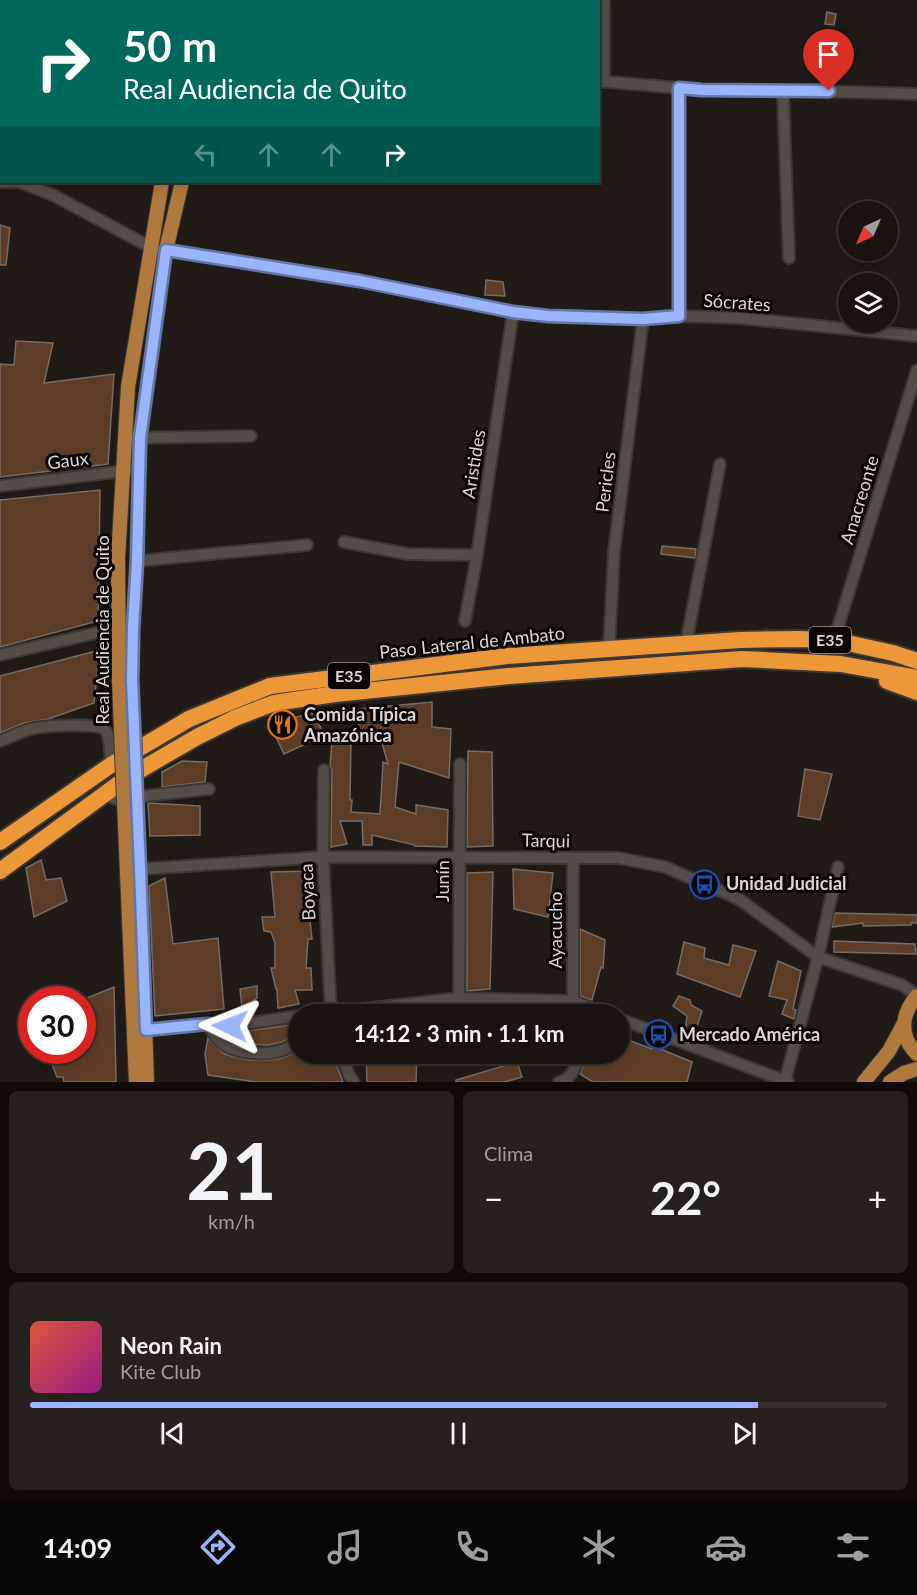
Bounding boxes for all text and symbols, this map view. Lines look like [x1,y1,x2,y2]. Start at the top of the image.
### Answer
text: 50 m [123,21,217,71]
icon: right [24,24,102,102]
pin [803,29,854,91]
icon: arrive [812,38,845,71]
text: Real Audiencia de Quito [123,72,407,105]
icon: left [189,138,222,171]
icon: ahead [252,138,285,171]
icon: ahead [315,138,348,171]
icon: right [378,138,411,171]
north arrow [838,201,898,261]
map controls [838,201,898,333]
button: layers [838,273,898,333]
street label: Sócrates [703,289,772,315]
street label: Aristides [457,428,489,500]
street label: Gaux [46,447,90,473]
street label: Pericles [590,450,620,513]
street label: Anacreonte [835,453,883,547]
street label: Real Audiencia de Quito [91,535,113,725]
street label: Paso Lateral de Ambato [378,621,566,663]
road number: E35 [809,627,851,653]
road number: E35 [328,663,370,689]
place label: Comida Típica Amazónica [303,703,416,746]
restaurant icon: Comida Típica Amazónica [267,709,299,741]
street label: Tarqui [522,829,570,851]
street label: Junín [431,860,453,902]
street label: Boyaca [295,863,319,921]
bus stop icon: Unidad Judicial [689,868,721,900]
place label: Unidad Judicial [726,872,847,894]
street label: Ayacucho [544,892,566,968]
speed limit sign: 30 [18,986,96,1064]
position arrow [198,994,262,1058]
bus stop icon: Mercado América [642,1019,674,1051]
text: 14:12 · 3 min · 1.1 km [354,1020,564,1047]
place label: Mercado América [679,1023,820,1045]
text: 21 [186,1123,277,1217]
text: Clima [484,1141,533,1165]
text: 22° [650,1171,721,1225]
text: − [484,1178,503,1218]
text: + [868,1178,887,1218]
text: km/h [208,1209,255,1233]
text: Neon Rain [120,1332,222,1359]
text: Kite Club [120,1359,201,1383]
icon: previous [156,1417,189,1450]
icon: pause [442,1417,475,1450]
icon: next [728,1417,761,1450]
icon: directions [197,1526,239,1568]
icon: music [324,1526,366,1568]
icon: phone [451,1526,493,1568]
icon: climate [578,1526,620,1568]
icon: car [705,1526,747,1568]
icon: filters [832,1526,874,1568]
text: 14:09 [43,1531,112,1564]

